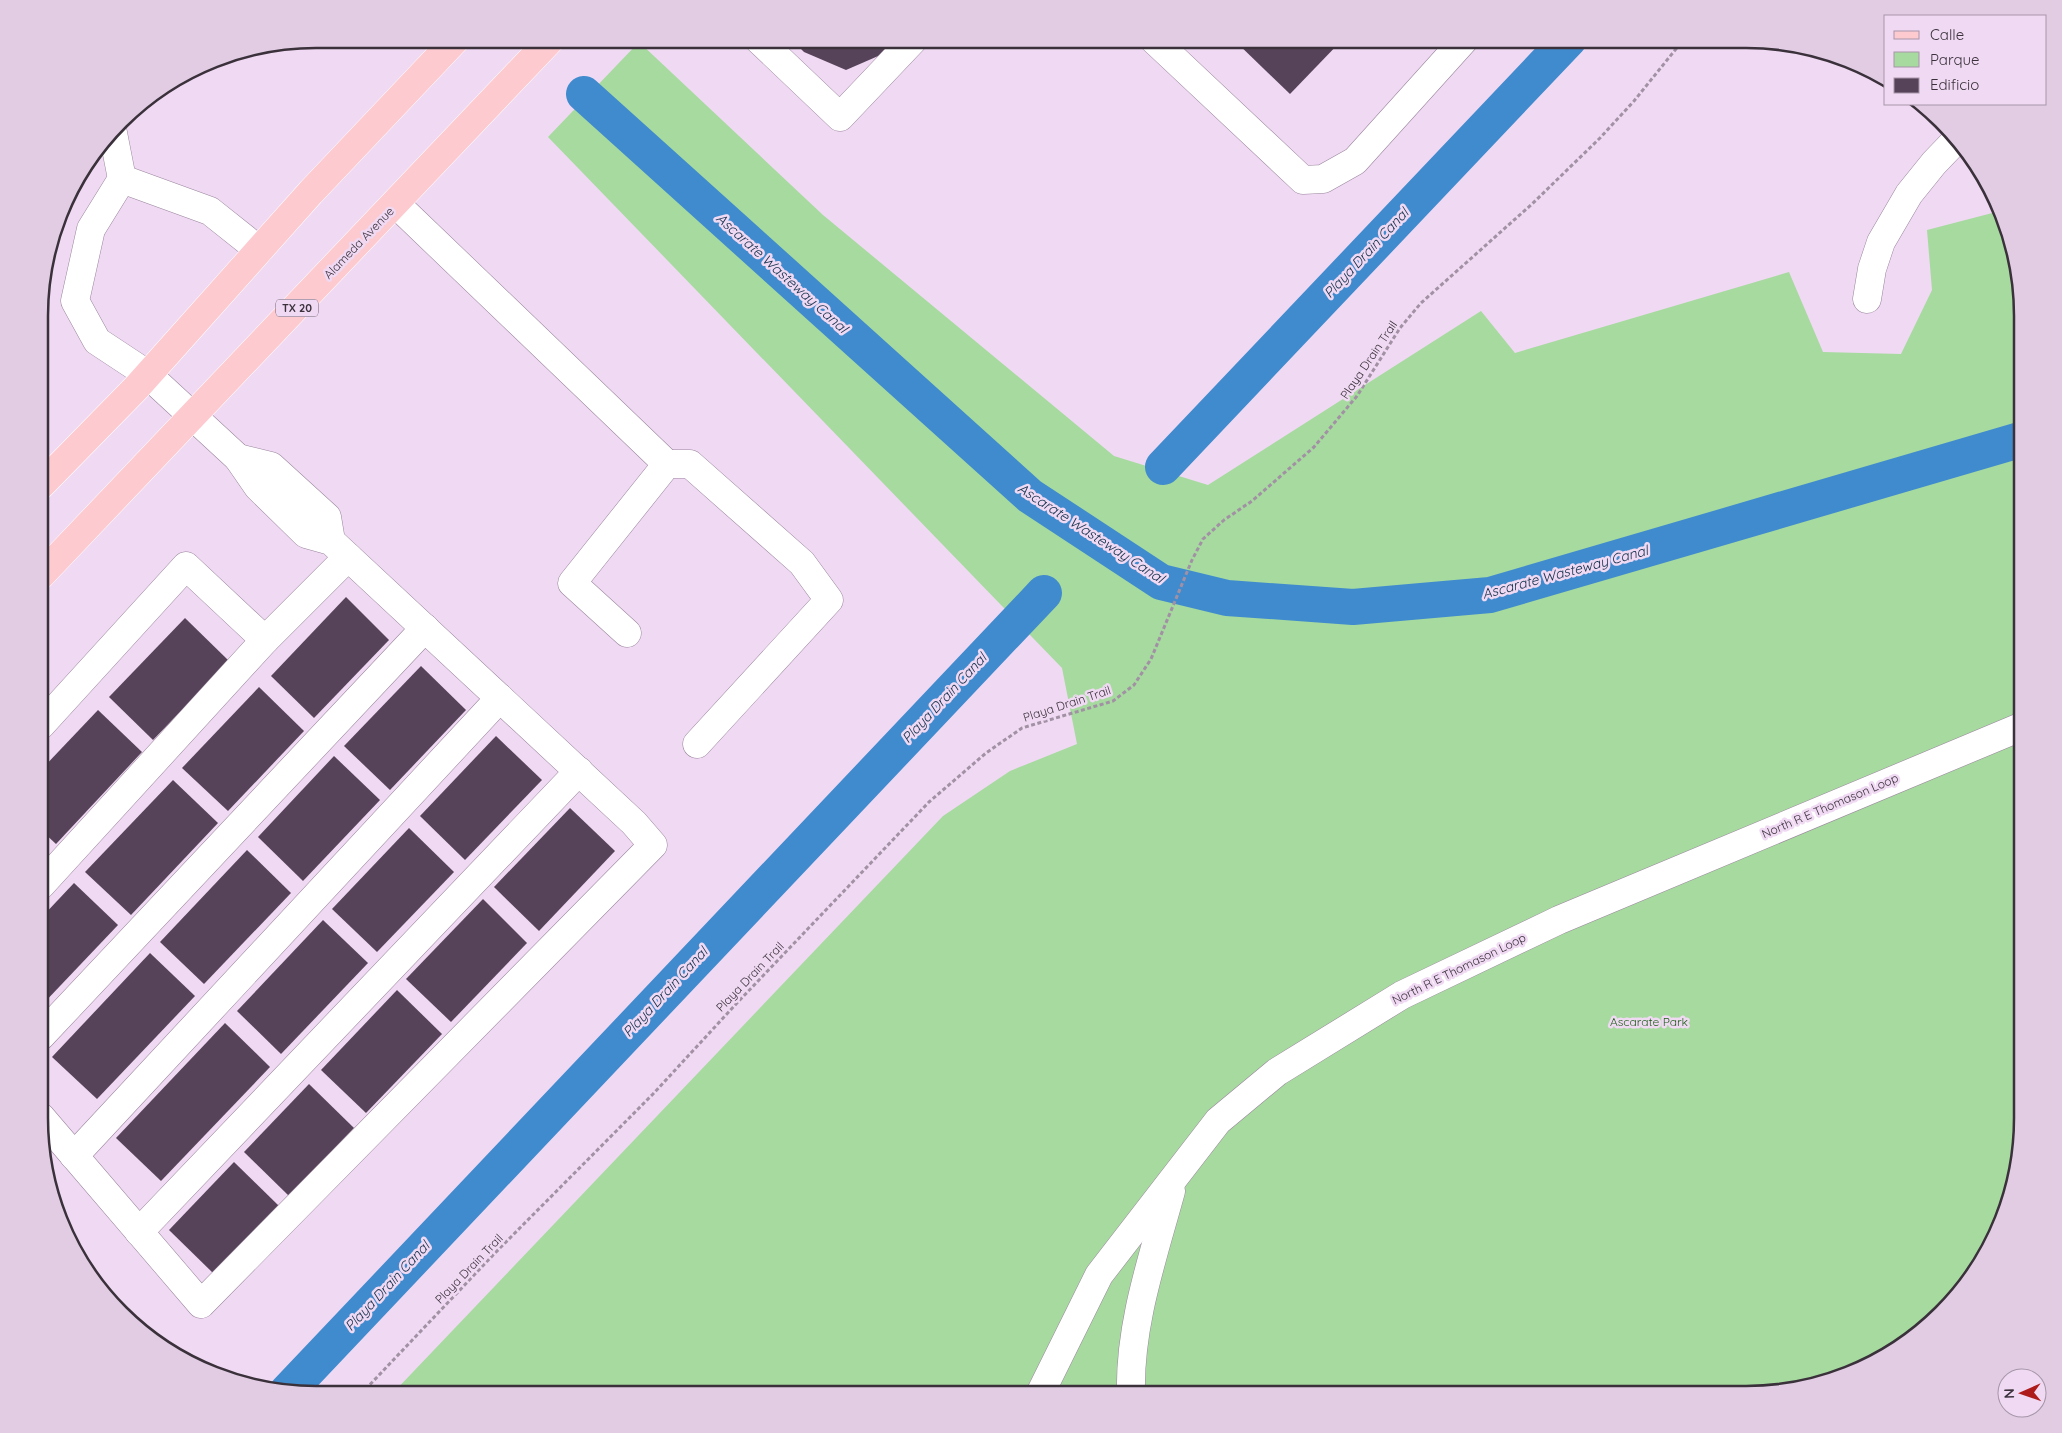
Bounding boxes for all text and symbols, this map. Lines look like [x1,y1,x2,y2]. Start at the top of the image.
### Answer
legend [1884,15,2047,105]
text: Calle [1930,25,1964,44]
text: Parque [1930,50,1980,69]
text: Edificio [1930,75,1979,94]
street label: Alameda Avenue [320,203,397,282]
water label: Playa Drain Canal [1320,203,1413,302]
water label: Ascarate Wasteway Canal [713,209,853,338]
road number: TX 20 [276,300,318,316]
street label: Playa Drain Trail [1337,318,1400,402]
water label: Ascarate Wasteway Canal [1014,479,1169,588]
water label: Ascarate Wasteway Canal [1480,541,1652,603]
water label: Playa Drain Canal [898,648,991,747]
street label: Playa Drain Trail [1021,682,1113,725]
street label: North R E Thomason Loop [1759,770,1900,841]
street label: North R E Thomason Loop [1389,930,1528,1008]
street label: Playa Drain Trail [713,939,787,1015]
water label: Playa Drain Canal [619,942,712,1041]
park label: Ascarate Park [1610,1014,1688,1029]
street label: Playa Drain Trail [432,1231,506,1307]
water label: Playa Drain Canal [341,1236,434,1335]
north arrow [1997,1368,2047,1418]
text: N [2000,1388,2018,1399]

